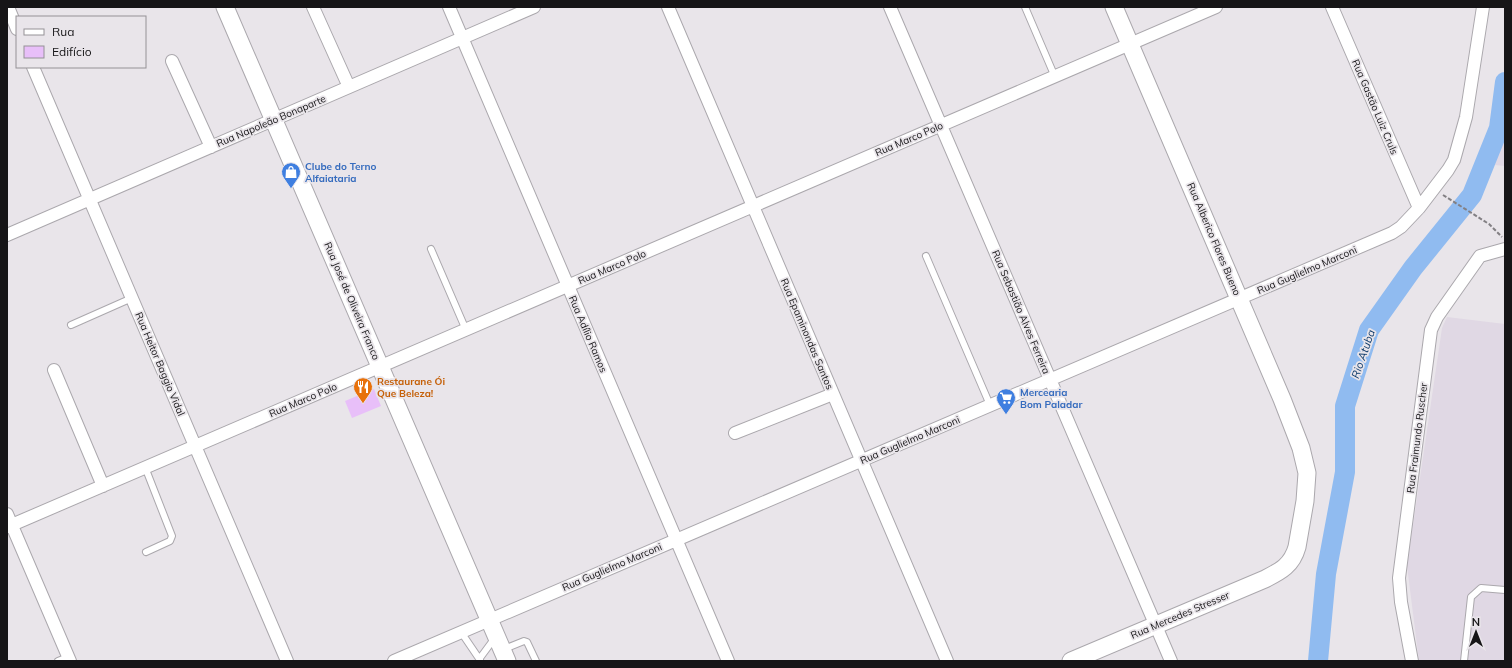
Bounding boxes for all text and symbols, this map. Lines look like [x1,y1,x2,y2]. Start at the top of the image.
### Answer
legend [16,16,146,68]
text: Rua [52,24,74,39]
text: Edifício [52,44,92,59]
street label: Rua Gastão Luiz Cruls [1349,57,1401,157]
street label: Rua Napoleão Bonaparte [214,92,328,150]
street label: Rua Marco Polo [873,119,945,159]
place label: Clube do Terno Alfaiataria [305,160,377,185]
shop icon: Clube do Terno Alfaiataria [280,161,302,189]
street label: Rua Alberico Flores Bueno [1184,181,1244,298]
street label: Rua José de Oliveira Franco [321,240,383,362]
street label: Rua Guglielmo Marconi [1255,243,1359,297]
street label: Rua Marco Polo [576,247,648,287]
street label: Rua Sebastião Alves Ferreira [989,248,1053,376]
street label: Rua Epaminondas Santos [778,276,836,392]
street label: Rua Adílio Ramos [566,293,610,375]
street label: Rua Heitor Baggio Vidal [132,310,188,418]
water label: Rio Atuba [1348,327,1378,380]
place label: Restaurane Ói Que Beleza! [377,375,445,400]
restaurant icon: Restaurane Ói Que Beleza! [352,376,374,404]
street label: Rua Marco Polo [267,380,339,420]
street label: Rua Fraimundo Ruscher [1404,382,1430,494]
place label: Mercearia Bom Paladar [1020,386,1082,411]
supermarket icon: Mercearia Bom Paladar [995,387,1017,415]
street label: Rua Guglielmo Marconi [858,413,962,467]
street label: Rua Guglielmo Marconi [560,540,664,594]
street label: Rua Mercedes Stresser [1129,588,1232,642]
north arrow [1456,612,1496,652]
text: N [1472,615,1480,629]

